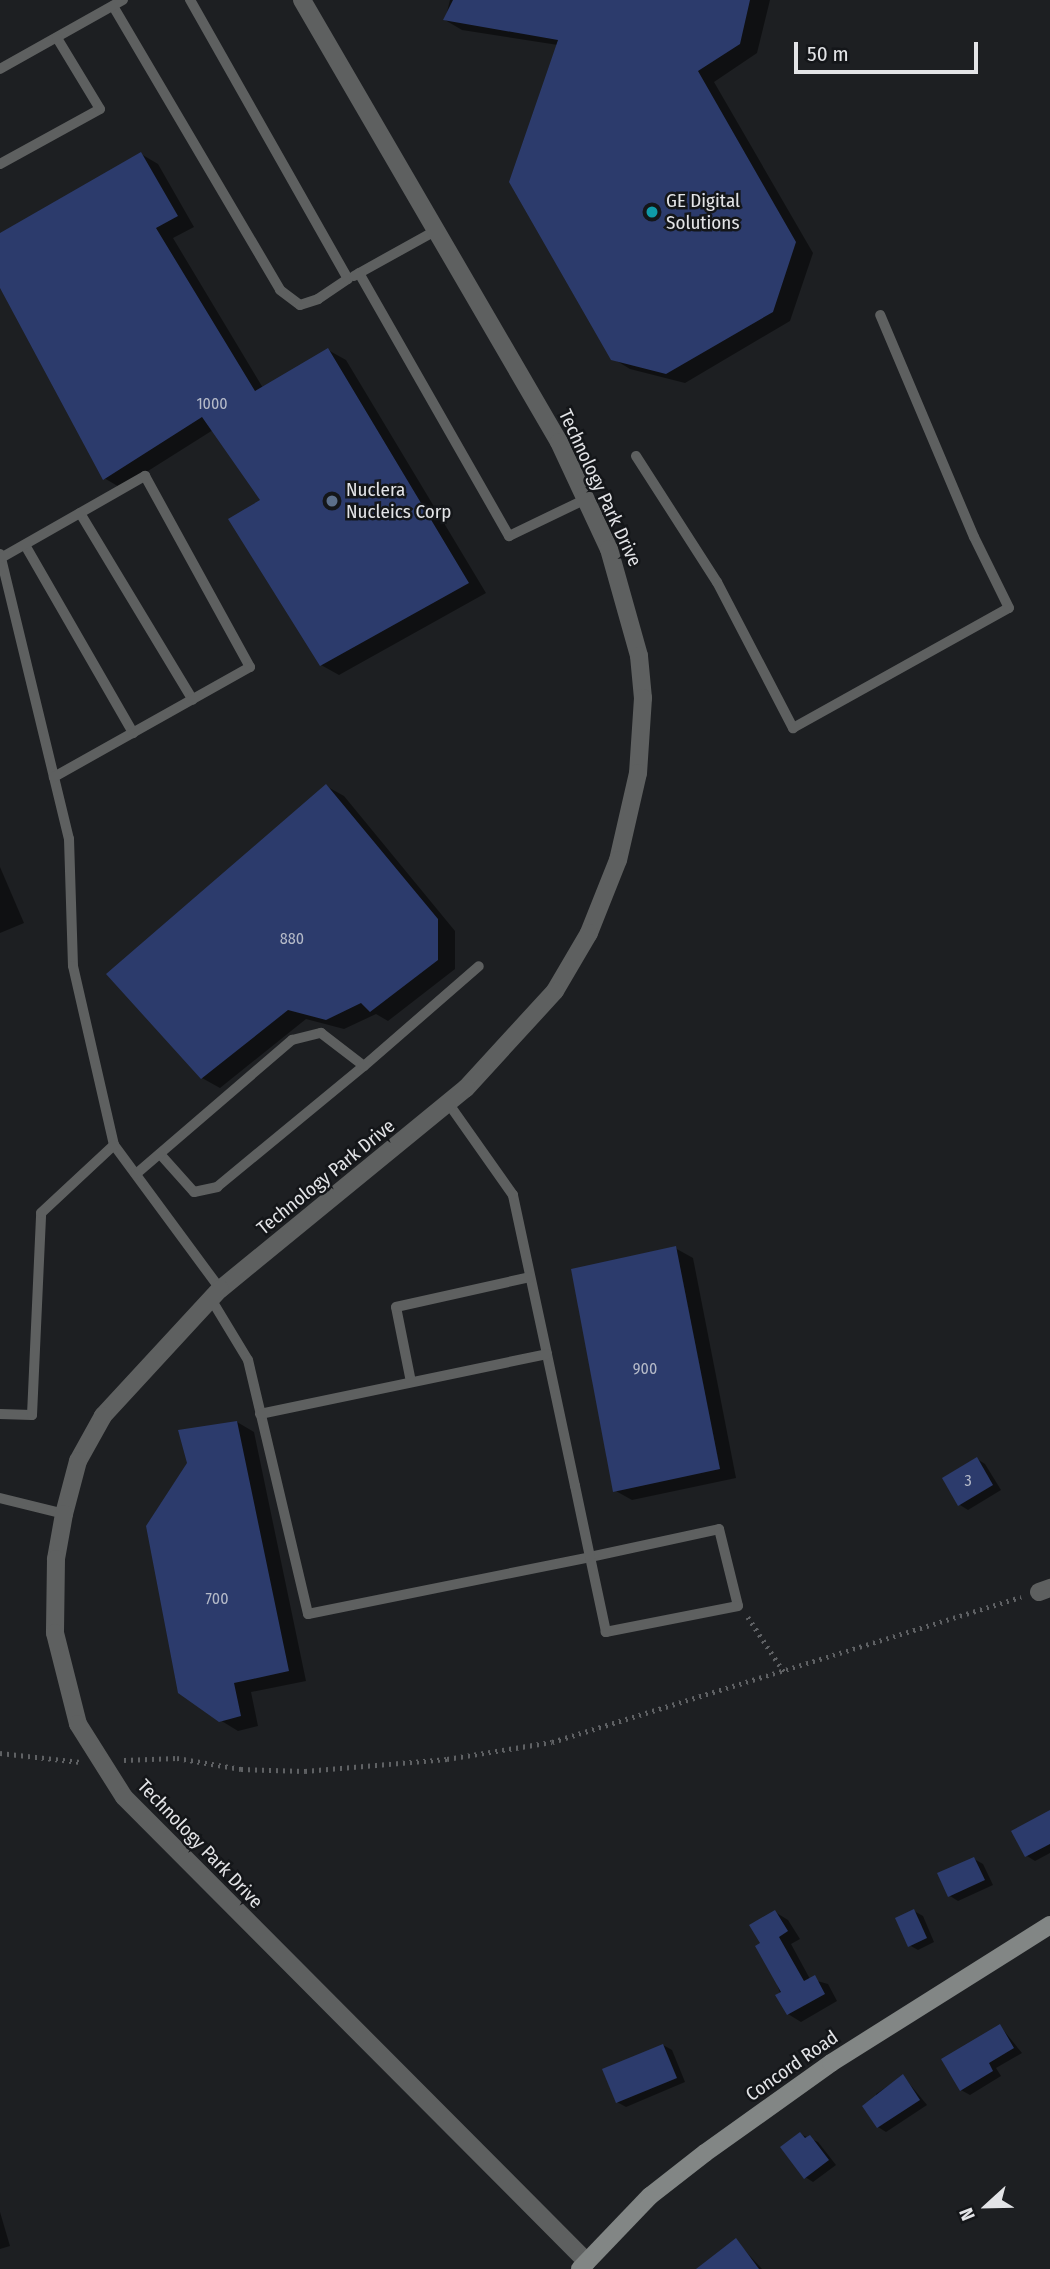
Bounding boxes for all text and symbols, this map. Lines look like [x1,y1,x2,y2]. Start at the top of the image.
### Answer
scale bar [798,28,982,72]
text: 50 m [807,41,849,67]
place label: GE Digital Solutions [666,190,740,234]
marker: GE Digital Solutions [644,204,660,220]
house number: 1000 [196,394,228,414]
street label: Technology Park Drive [554,406,646,570]
place label: Nuclera Nucleics Corp [346,479,451,523]
marker: Nuclera Nucleics Corp [324,493,340,509]
house number: 880 [280,929,304,949]
street label: Technology Park Drive [253,1114,399,1240]
house number: 900 [633,1359,657,1379]
house number: 3 [964,1471,972,1491]
house number: 700 [206,1589,228,1609]
street label: Technology Park Drive [133,1775,267,1913]
street label: Concord Road [742,2026,842,2106]
north arrow [952,2171,1022,2241]
text: N [954,2204,980,2224]

